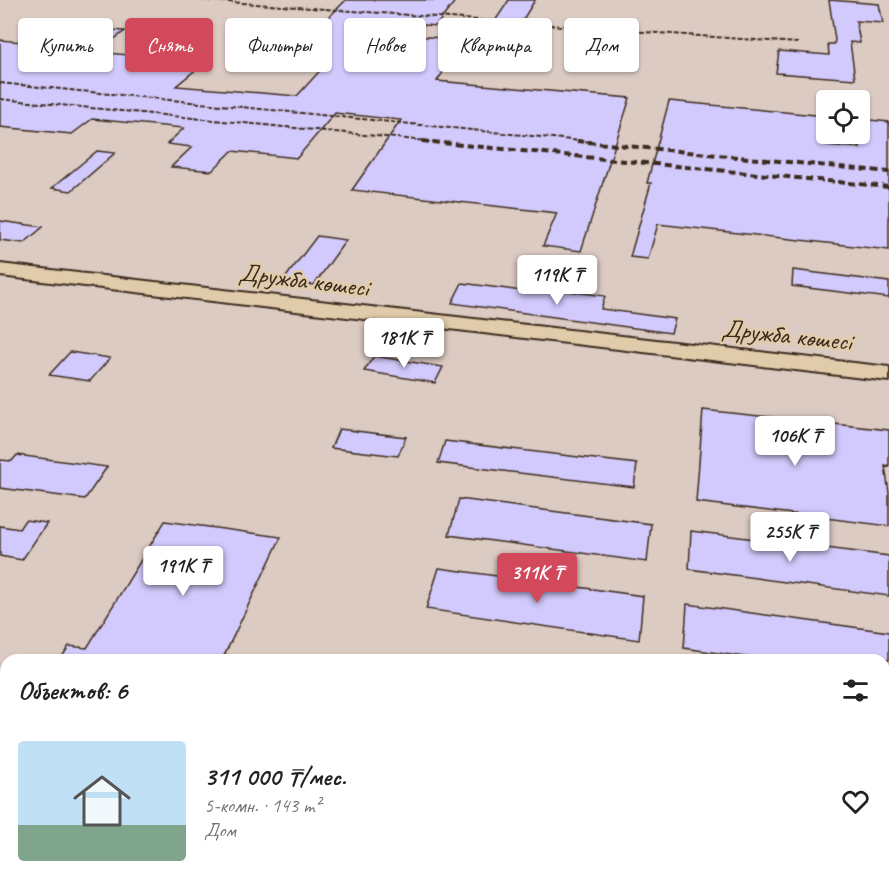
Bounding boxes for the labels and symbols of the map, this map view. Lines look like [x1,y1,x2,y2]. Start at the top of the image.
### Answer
pin: 119K ₸ [508,255,606,306]
street label: Дружба көшесі [237,256,374,305]
street label: Дружба көшесі [720,312,857,359]
pin: 181K ₸ [355,318,453,369]
pin: 106K ₸ [746,416,844,467]
pin: 255K ₸ [741,512,839,563]
pin: 191K ₸ [134,546,232,597]
pin: 311K ₸ [488,553,586,604]

